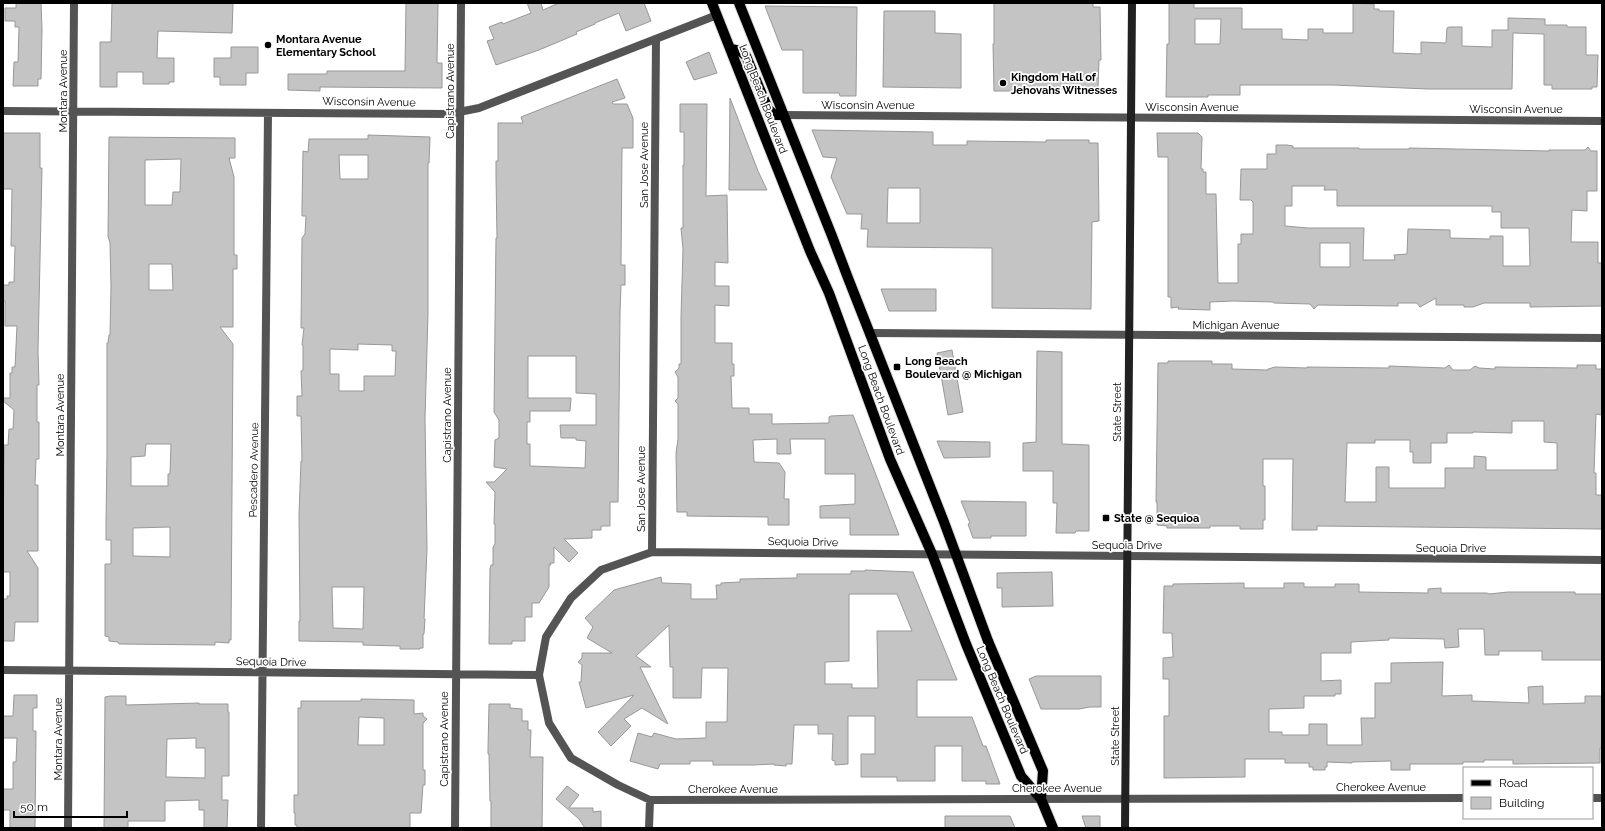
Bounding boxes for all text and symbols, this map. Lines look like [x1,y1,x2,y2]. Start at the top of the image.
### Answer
place label: Montara Avenue Elementary School [276,33,376,59]
marker: Montara Avenue Elementary School [263,40,273,50]
street label: Capistrano Avenue [444,43,457,139]
street label: Long Beach Boulevard [736,43,790,156]
street label: Montara Avenue [57,49,70,133]
place label: Kingdom Hall of Jehovahs Witnesses [1011,71,1118,97]
marker: Kingdom Hall of Jehovahs Witnesses [998,78,1008,88]
street label: Wisconsin Avenue [322,95,416,109]
street label: Wisconsin Avenue [821,99,915,112]
street label: Wisconsin Avenue [1145,101,1239,114]
street label: Wisconsin Avenue [1469,103,1563,116]
street label: San Jose Avenue [638,121,651,208]
street label: Michigan Avenue [1192,319,1280,332]
street label: Long Beach Boulevard [855,343,907,457]
place label: Long Beach Boulevard @ Michigan [905,355,1022,381]
marker: Long Beach Boulevard @ Michigan [892,362,902,372]
street label: Capistrano Avenue [441,367,454,463]
street label: Montara Avenue [54,373,67,457]
street label: State Street [1111,382,1124,442]
street label: Pescadero Avenue [247,422,261,518]
street label: San Jose Avenue [635,445,648,532]
place label: State @ Sequioa [1114,512,1199,525]
marker: State @ Sequioa [1101,513,1111,523]
street label: Sequoia Drive [768,535,839,549]
street label: Sequoia Drive [1092,539,1163,552]
street label: Sequoia Drive [1416,542,1487,555]
street label: Long Beach Boulevard [973,644,1031,756]
street label: Sequoia Drive [236,655,307,669]
street label: Capistrano Avenue [438,691,451,787]
street label: Montara Avenue [52,697,65,781]
street label: State Street [1109,706,1122,766]
legend [1463,767,1593,819]
text: Road [1499,776,1528,790]
street label: Cherokee Avenue [1336,781,1427,794]
street label: Cherokee Avenue [1012,782,1103,795]
street label: Cherokee Avenue [688,783,779,796]
scale bar [14,793,127,819]
text: Building [1499,796,1545,810]
text: 50 m [20,800,48,814]

